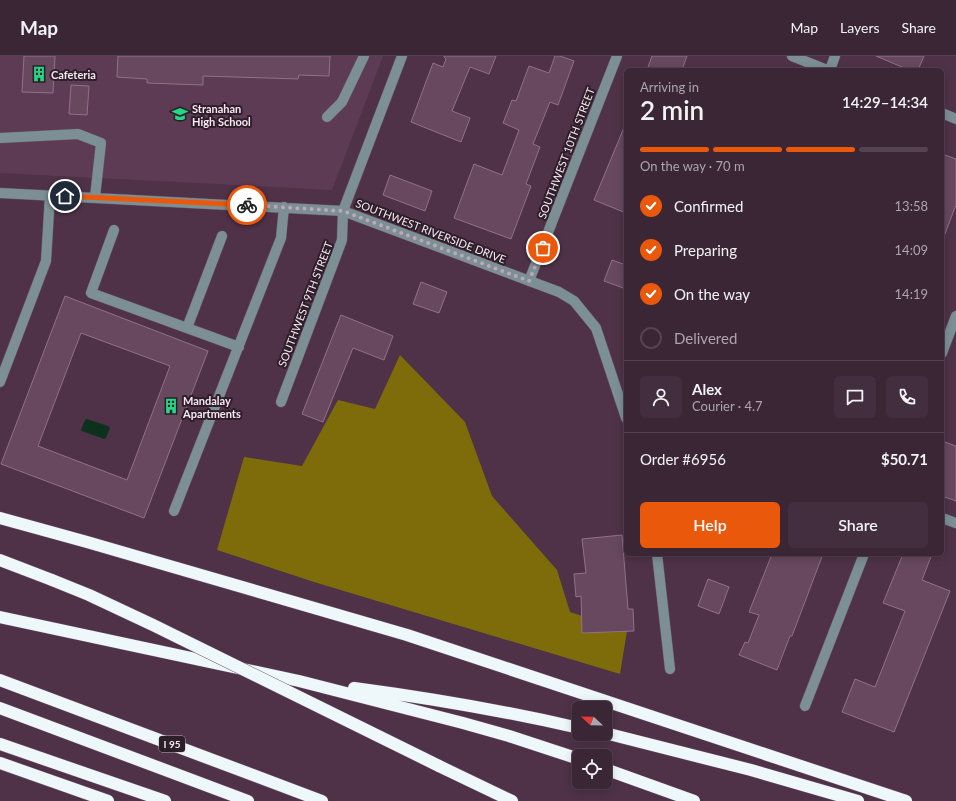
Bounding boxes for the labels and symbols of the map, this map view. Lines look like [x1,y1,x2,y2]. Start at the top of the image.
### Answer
building icon: Cafeteria [30,65,48,83]
place label: Cafeteria [51,68,96,81]
street label: SOUTHWEST 10TH STREET [535,85,597,220]
place label: Stranahan High School [192,102,251,128]
school or university icon: Stranahan High School [171,105,189,123]
pin [48,179,82,213]
courier [227,185,267,225]
street label: SOUTHWEST RIVERSIDE DRIVE [354,196,508,266]
pin [526,231,560,265]
street label: SOUTHWEST 9TH STREET [275,239,335,368]
place label: Mandalay Apartments [182,394,241,420]
building icon: Mandalay Apartments [162,397,180,415]
north arrow [572,701,612,741]
road number: I 95 [159,736,185,752]

